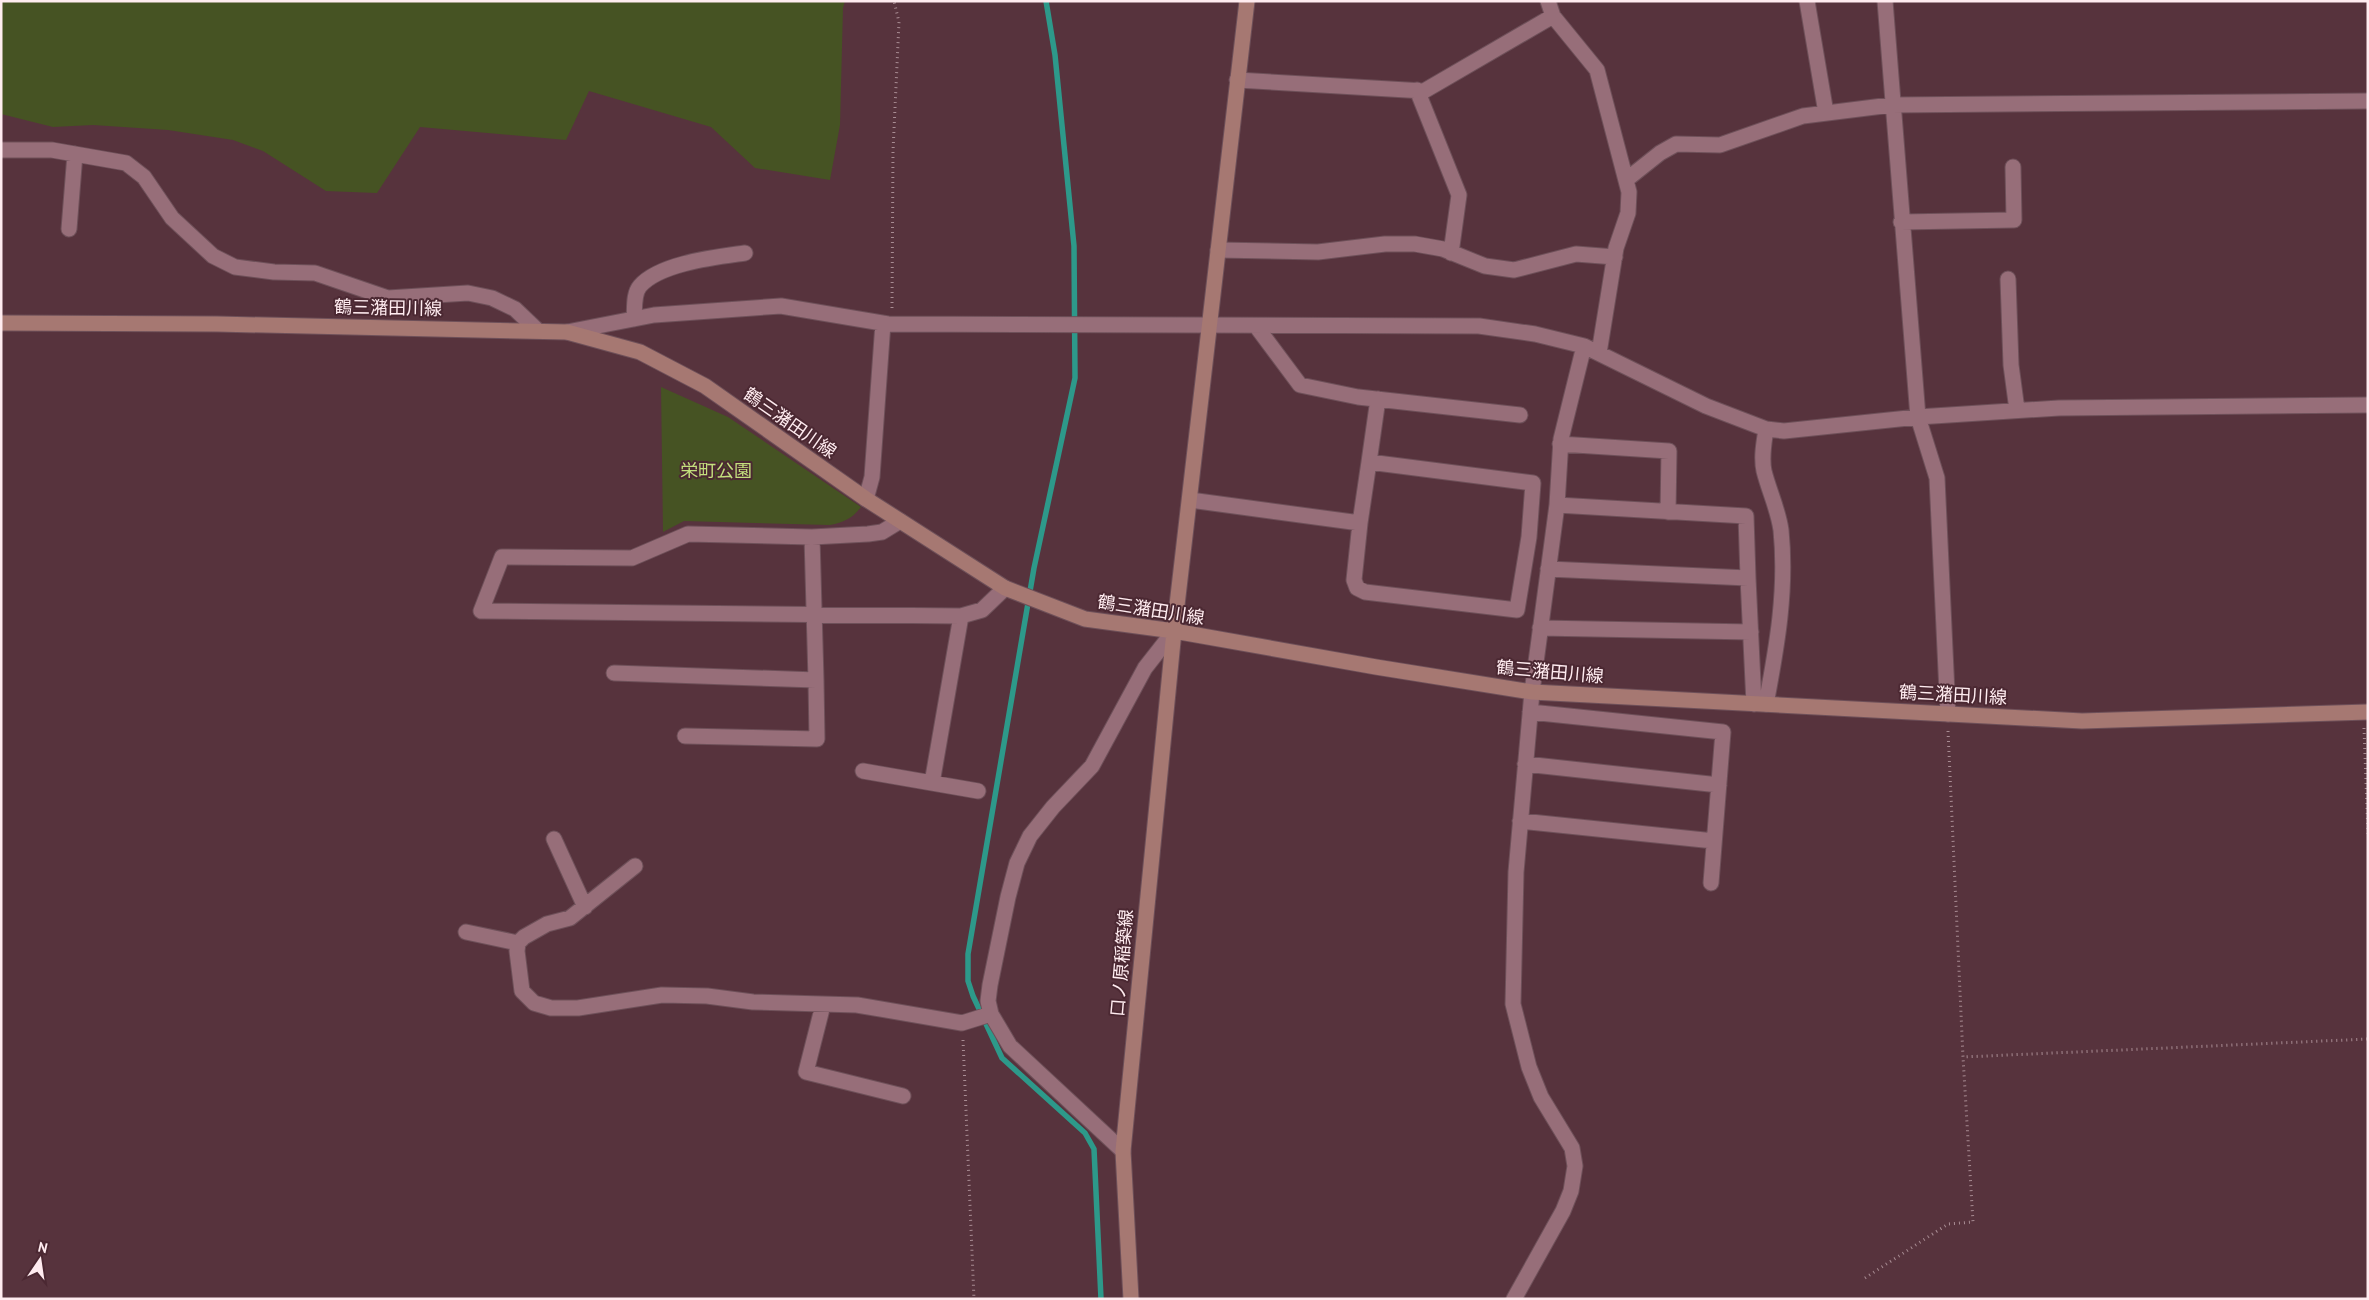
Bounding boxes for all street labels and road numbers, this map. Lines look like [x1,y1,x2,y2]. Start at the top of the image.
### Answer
street label: 鶴三潴田川線 [334,295,442,320]
street label: 鶴三潴田川線 [739,382,841,463]
street label: 鶴三潴田川線 [1096,590,1206,629]
street label: 鶴三潴田川線 [1495,655,1605,688]
street label: 鶴三潴田川線 [1898,680,2008,709]
street label: 口ノ原稲築線 [1105,908,1138,1018]

